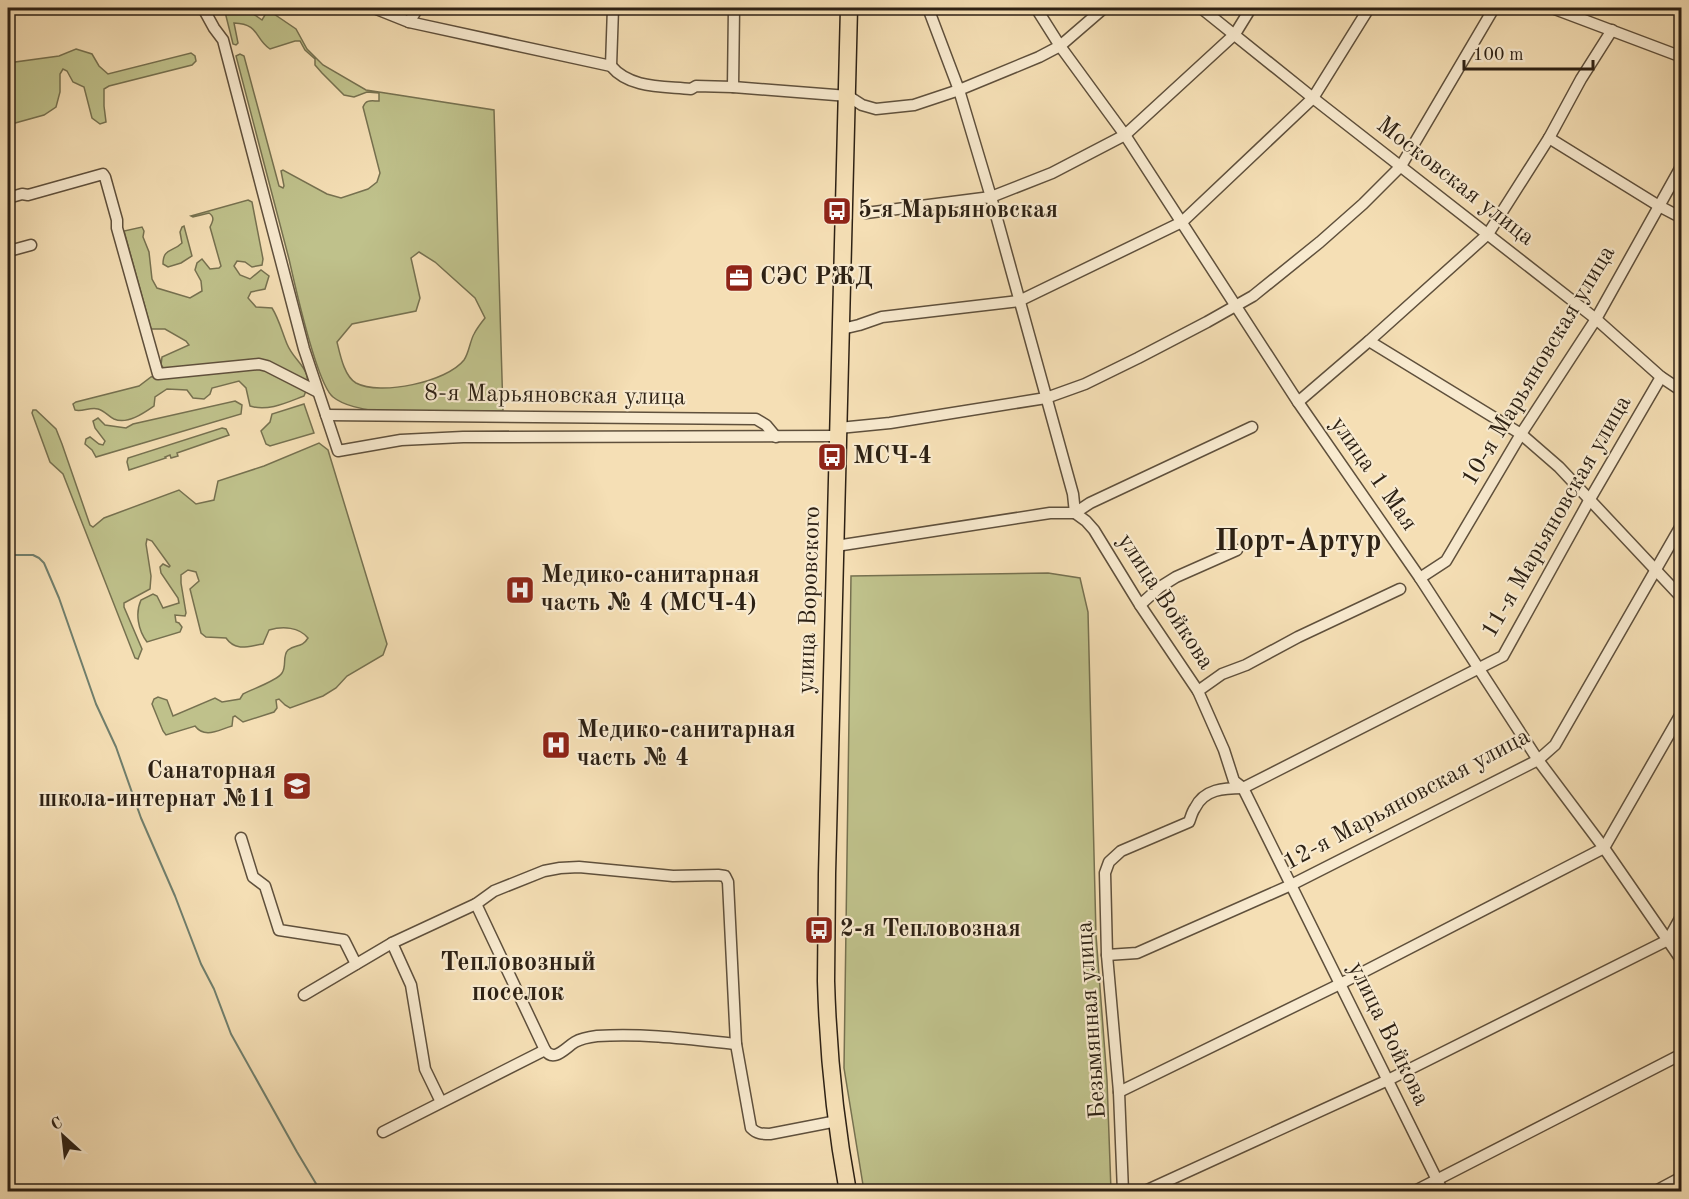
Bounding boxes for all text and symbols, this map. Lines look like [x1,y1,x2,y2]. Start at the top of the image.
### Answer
scale bar [1464,33,1593,71]
text: 100 m [1473,46,1524,64]
street label: Московская улица [1372,113,1539,251]
bus stop icon: 5-я Марьяновская [821,195,853,227]
place label: 5-я Марьяновская [858,198,1058,223]
street label: 10-я Марьяновская улица [1458,242,1620,490]
office icon: СЭС РЖД [723,262,755,294]
place label: СЭС РЖД [760,266,873,290]
street label: 8-я Марьяновская улица [424,382,686,410]
street label: 11-я Марьяновская улица [1478,392,1636,642]
street label: улица 1 Мая [1325,413,1421,535]
bus stop icon: МСЧ-4 [816,441,848,473]
place label: МСЧ-4 [853,445,932,469]
street label: улица Воровского [795,506,825,694]
district label: Порт-Артур [1215,527,1381,557]
street label: улица Войкова [1112,530,1218,674]
place label: Медико-санитарная часть № 4 (МСЧ-4) [541,564,760,616]
hospital icon: Медико-санитарная часть № 4 (МСЧ-4) [504,574,536,606]
place label: Медико-санитарная часть № 4 [577,719,796,771]
street label: 12-я Марьяновская улица [1280,725,1534,875]
hospital icon: Медико-санитарная часть № 4 [540,729,572,761]
place label: Санаторная школа-интернат №11 [38,760,276,812]
school or university icon: Санаторная школа-интернат №11 [281,770,313,802]
bus stop icon: 2-я Тепловозная [803,914,835,946]
place label: 2-я Тепловозная [840,918,1021,942]
street label: Безымянная улица [1073,920,1111,1120]
district label: Тепловозный поселок [440,950,596,1006]
street label: улица Войкова [1343,958,1433,1110]
north arrow [33,1106,93,1166]
text: С [49,1115,65,1134]

